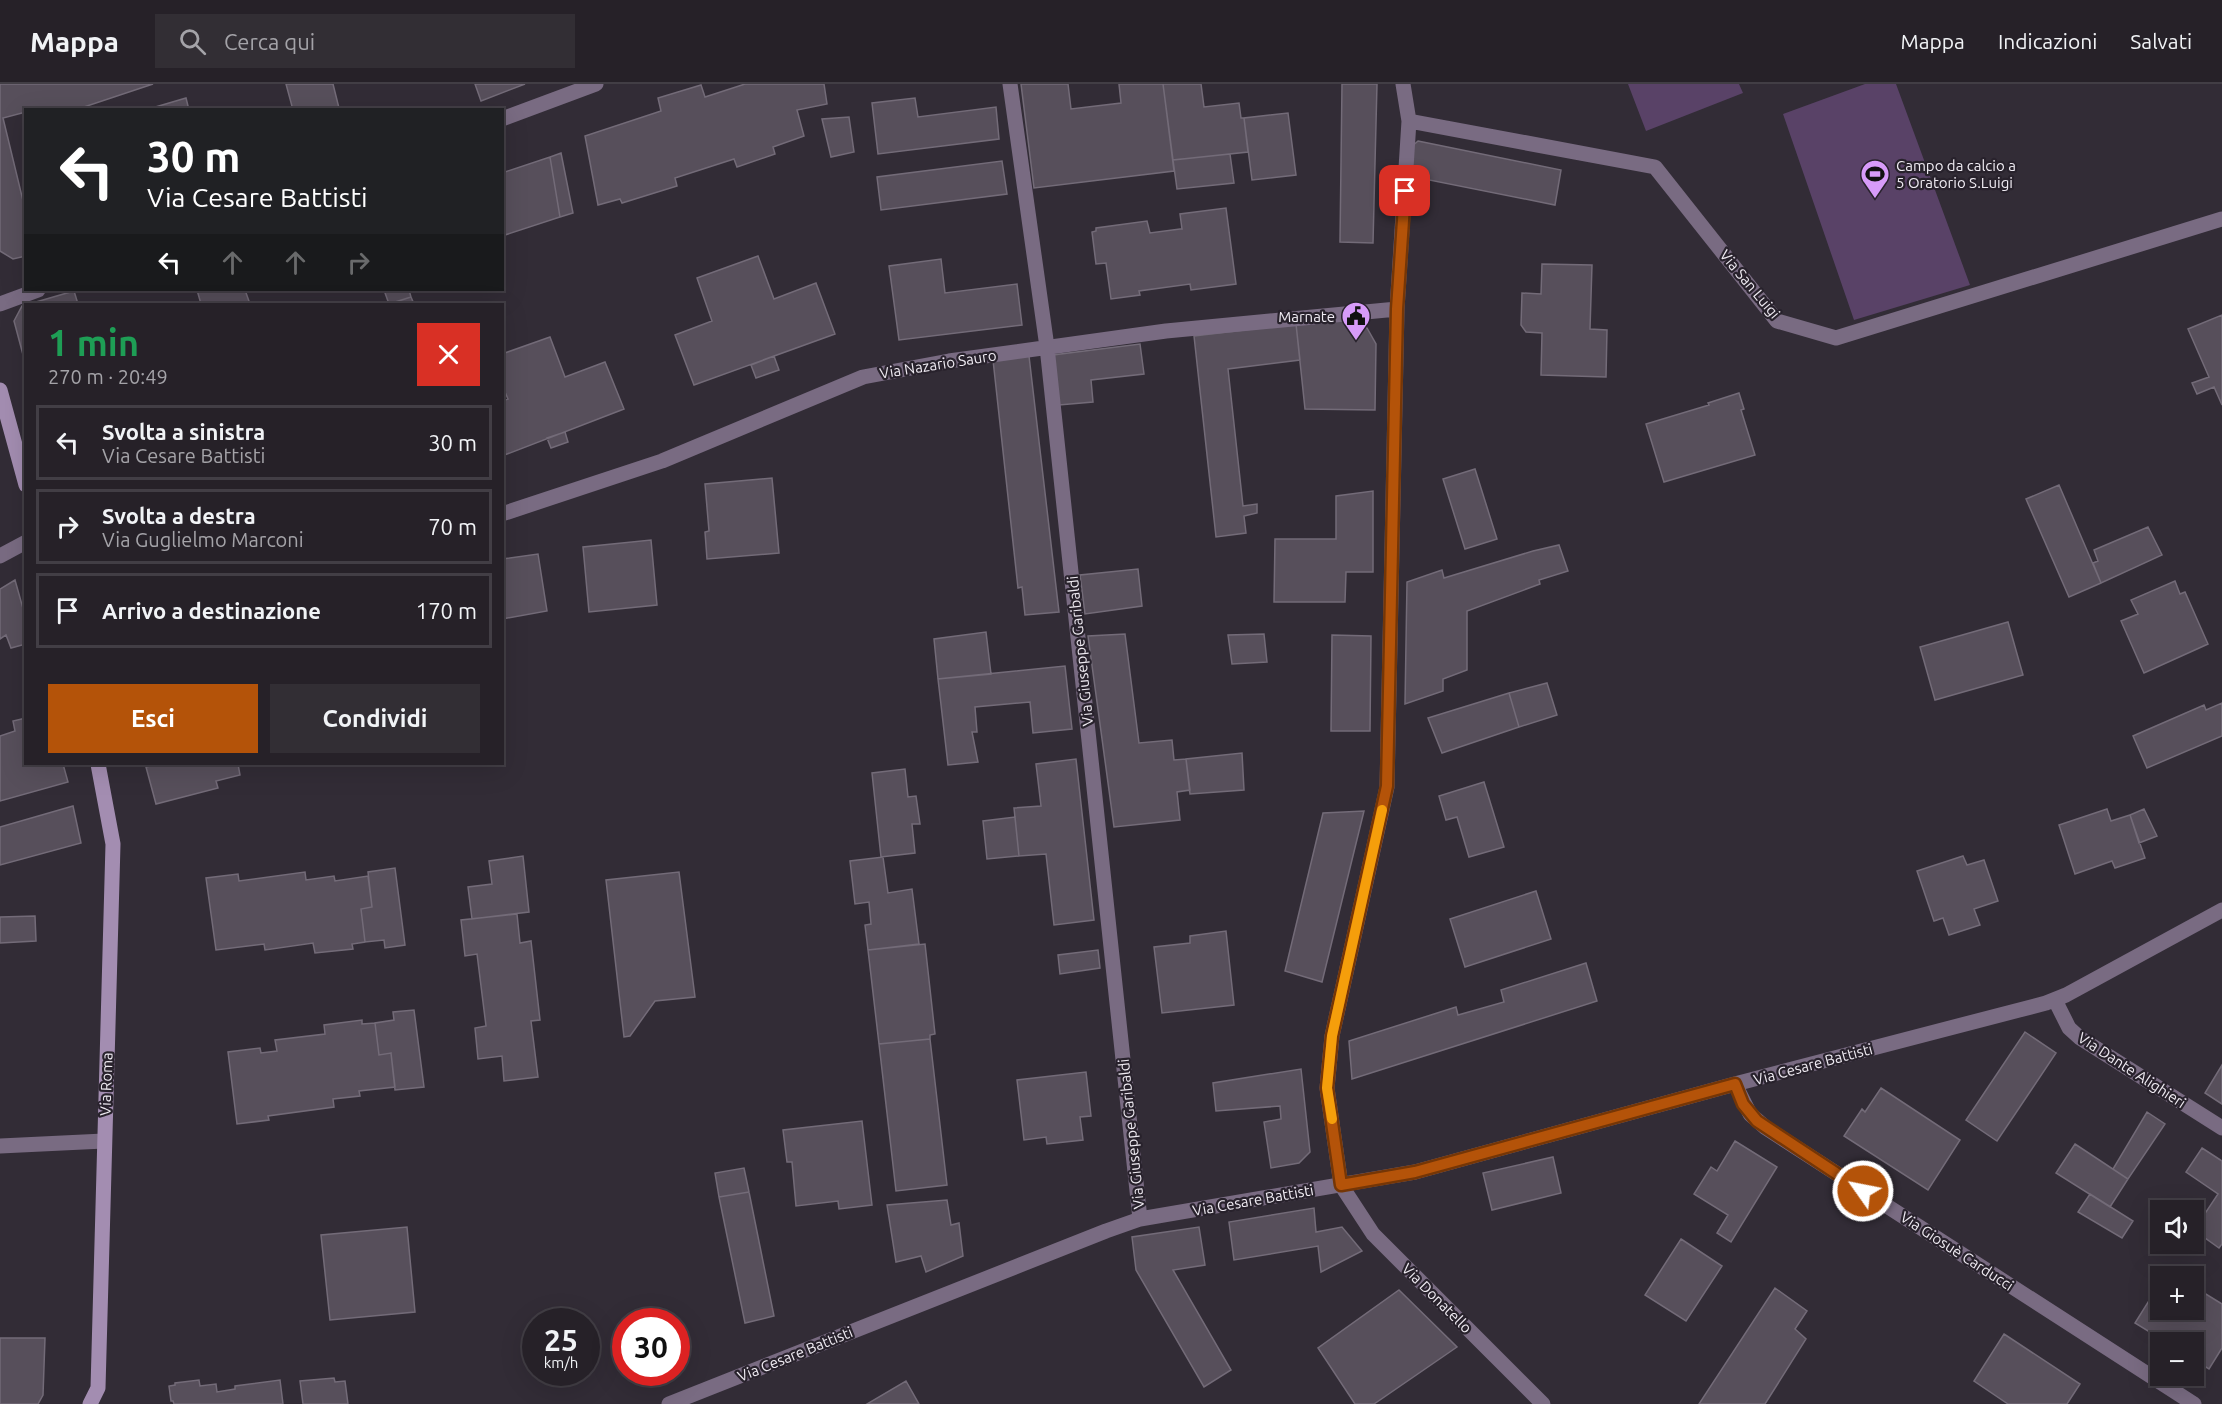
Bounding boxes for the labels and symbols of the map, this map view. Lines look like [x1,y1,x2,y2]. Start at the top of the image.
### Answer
place label: Campo da calcio a 5 Oratorio S.Luigi [1896,157,2016,191]
sports icon: Campo da calcio a 5 Oratorio S.Luigi [1859,158,1891,200]
pin [1379,165,1430,216]
street label: Via San Luigi [1716,246,1784,322]
public building icon: Marnate [1340,300,1372,342]
place label: Marnate [1278,308,1335,325]
street label: Via Nazario Sauro [878,346,998,382]
street label: Via Giuseppe Garibaldi [1064,575,1096,727]
street label: Via Dante Alighieri [2075,1029,2189,1111]
street label: Via Cesare Battisti [1752,1040,1874,1088]
street label: Via Roma [96,1052,116,1116]
street label: Via Giuseppe Garibaldi [1115,1058,1147,1210]
position arrow [1831,1159,1895,1223]
street label: Via Cesare Battisti [1191,1181,1315,1219]
street label: Via Giosuè Carducci [1897,1208,2017,1294]
street label: Via Donatello [1399,1260,1475,1336]
speed limit sign: 30 [612,1308,690,1386]
street label: Via Cesare Battisti [735,1323,855,1385]

